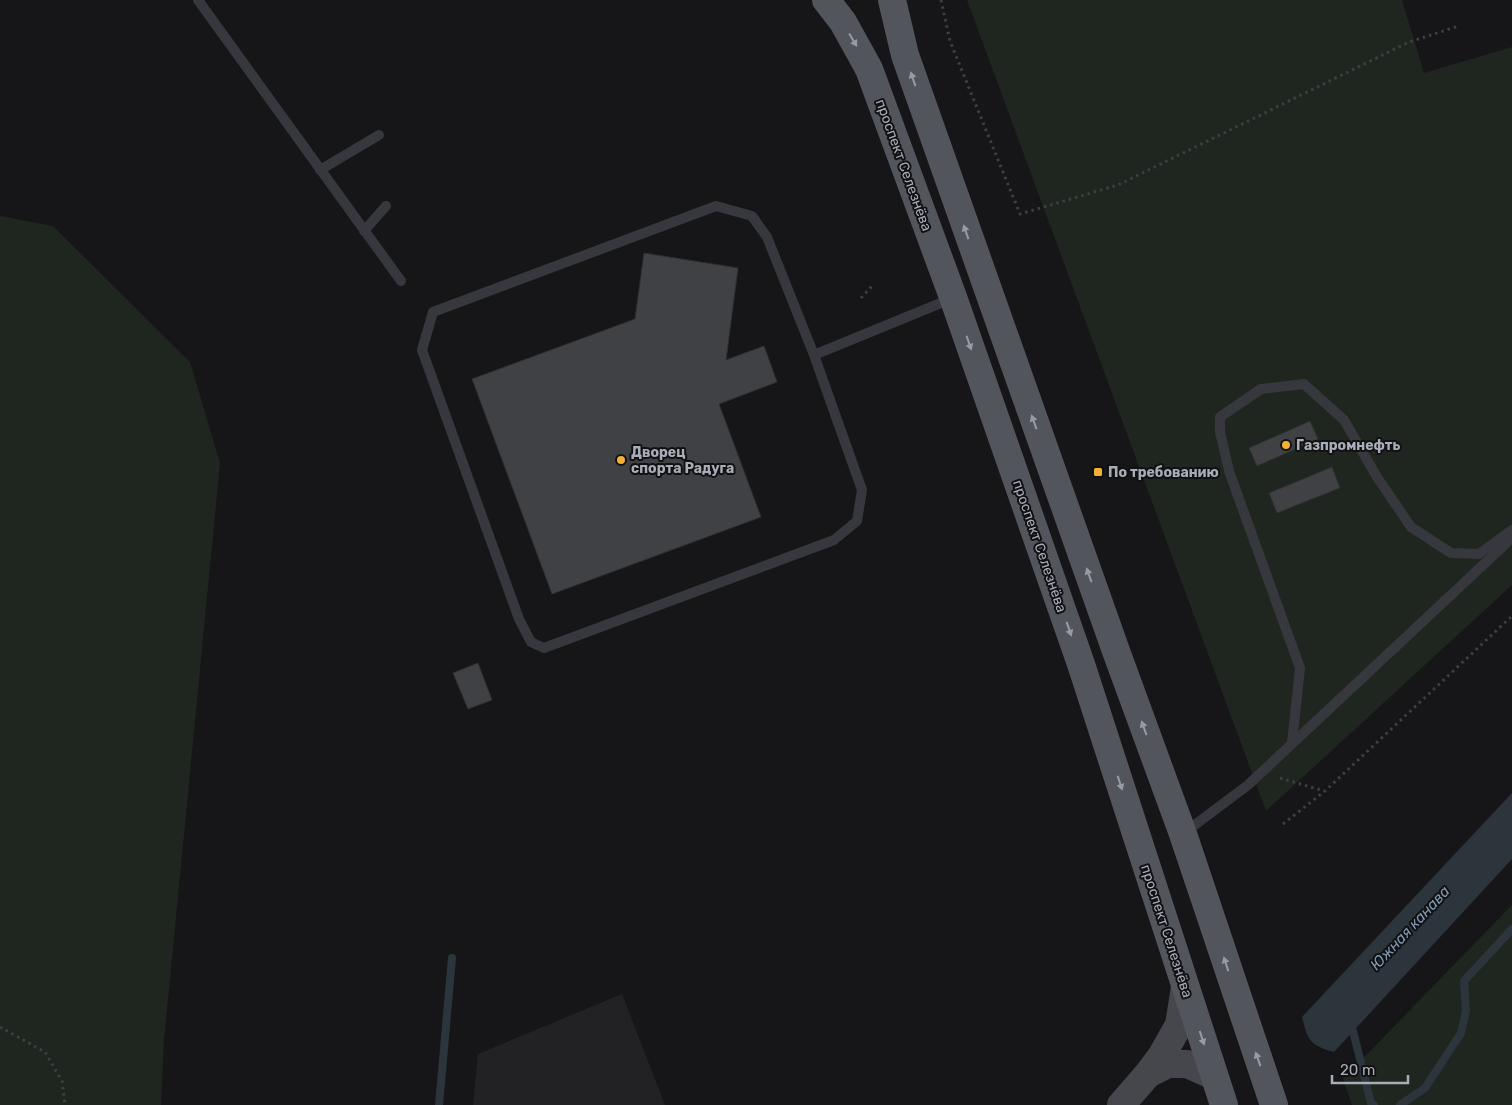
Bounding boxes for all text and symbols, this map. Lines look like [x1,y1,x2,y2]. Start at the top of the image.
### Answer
one-way arrow [849,33,858,47]
one-way arrow [909,71,916,86]
street label: проспект Селезнёва [872,97,935,233]
one-way arrow [962,224,970,239]
one-way arrow [966,336,973,351]
one-way arrow [1030,414,1038,429]
place label: Газпромнефть [1296,437,1401,454]
marker: Газпромнефть [1280,439,1292,451]
place label: Дворец спорта Радуга [631,444,734,477]
marker: Дворец спорта Радуга [615,454,627,466]
place label: По требованию [1108,464,1219,481]
marker: По требованию [1092,466,1104,478]
street label: проспект Селезнёва [1009,478,1070,615]
one-way arrow [1085,567,1093,582]
one-way arrow [1065,622,1073,637]
one-way arrow [1140,720,1148,735]
one-way arrow [1116,776,1124,791]
street label: проспект Селезнёва [1137,863,1196,1000]
water label: Южная канава [1367,882,1454,974]
one-way arrow [1222,956,1230,971]
one-way arrow [1198,1031,1206,1046]
one-way arrow [1254,1051,1262,1066]
scale bar [1332,1052,1408,1084]
text: 20 m [1340,1061,1375,1079]

